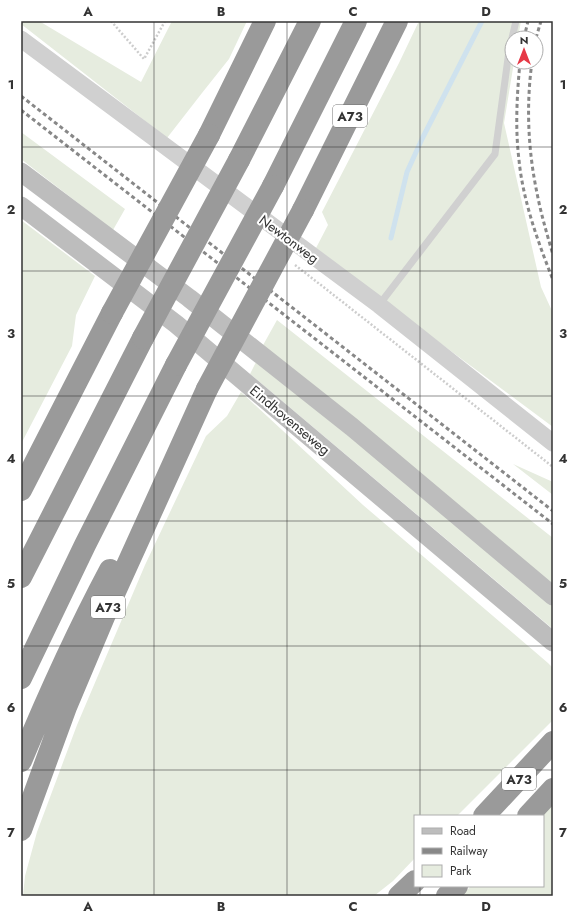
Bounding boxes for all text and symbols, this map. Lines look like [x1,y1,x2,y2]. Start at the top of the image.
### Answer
text: A [82,2,93,21]
text: B [217,2,226,21]
text: C [348,2,358,21]
text: D [481,2,491,21]
north arrow [504,30,544,70]
text: N [520,32,528,48]
text: 1 [8,75,14,94]
text: 1 [560,75,566,94]
road number: A73 [333,105,367,127]
text: 2 [7,200,15,219]
text: 2 [559,200,567,219]
street label: Newtonweg [255,210,323,268]
text: 3 [7,324,15,343]
text: 3 [559,324,567,343]
street label: Eindhovenseweg [246,380,334,460]
text: 4 [6,449,16,468]
text: 4 [558,449,568,468]
text: 5 [7,574,15,593]
text: 5 [559,574,567,593]
road number: A73 [91,596,125,618]
text: 6 [7,698,16,717]
text: 6 [559,698,568,717]
road number: A73 [502,768,536,790]
legend [414,815,544,887]
text: Road [450,822,476,840]
text: 7 [7,823,15,842]
text: 7 [559,823,567,842]
text: Railway [450,842,488,860]
text: Park [450,862,472,880]
text: A [82,897,93,916]
text: B [217,897,226,916]
text: C [348,897,358,916]
text: D [481,897,491,916]

